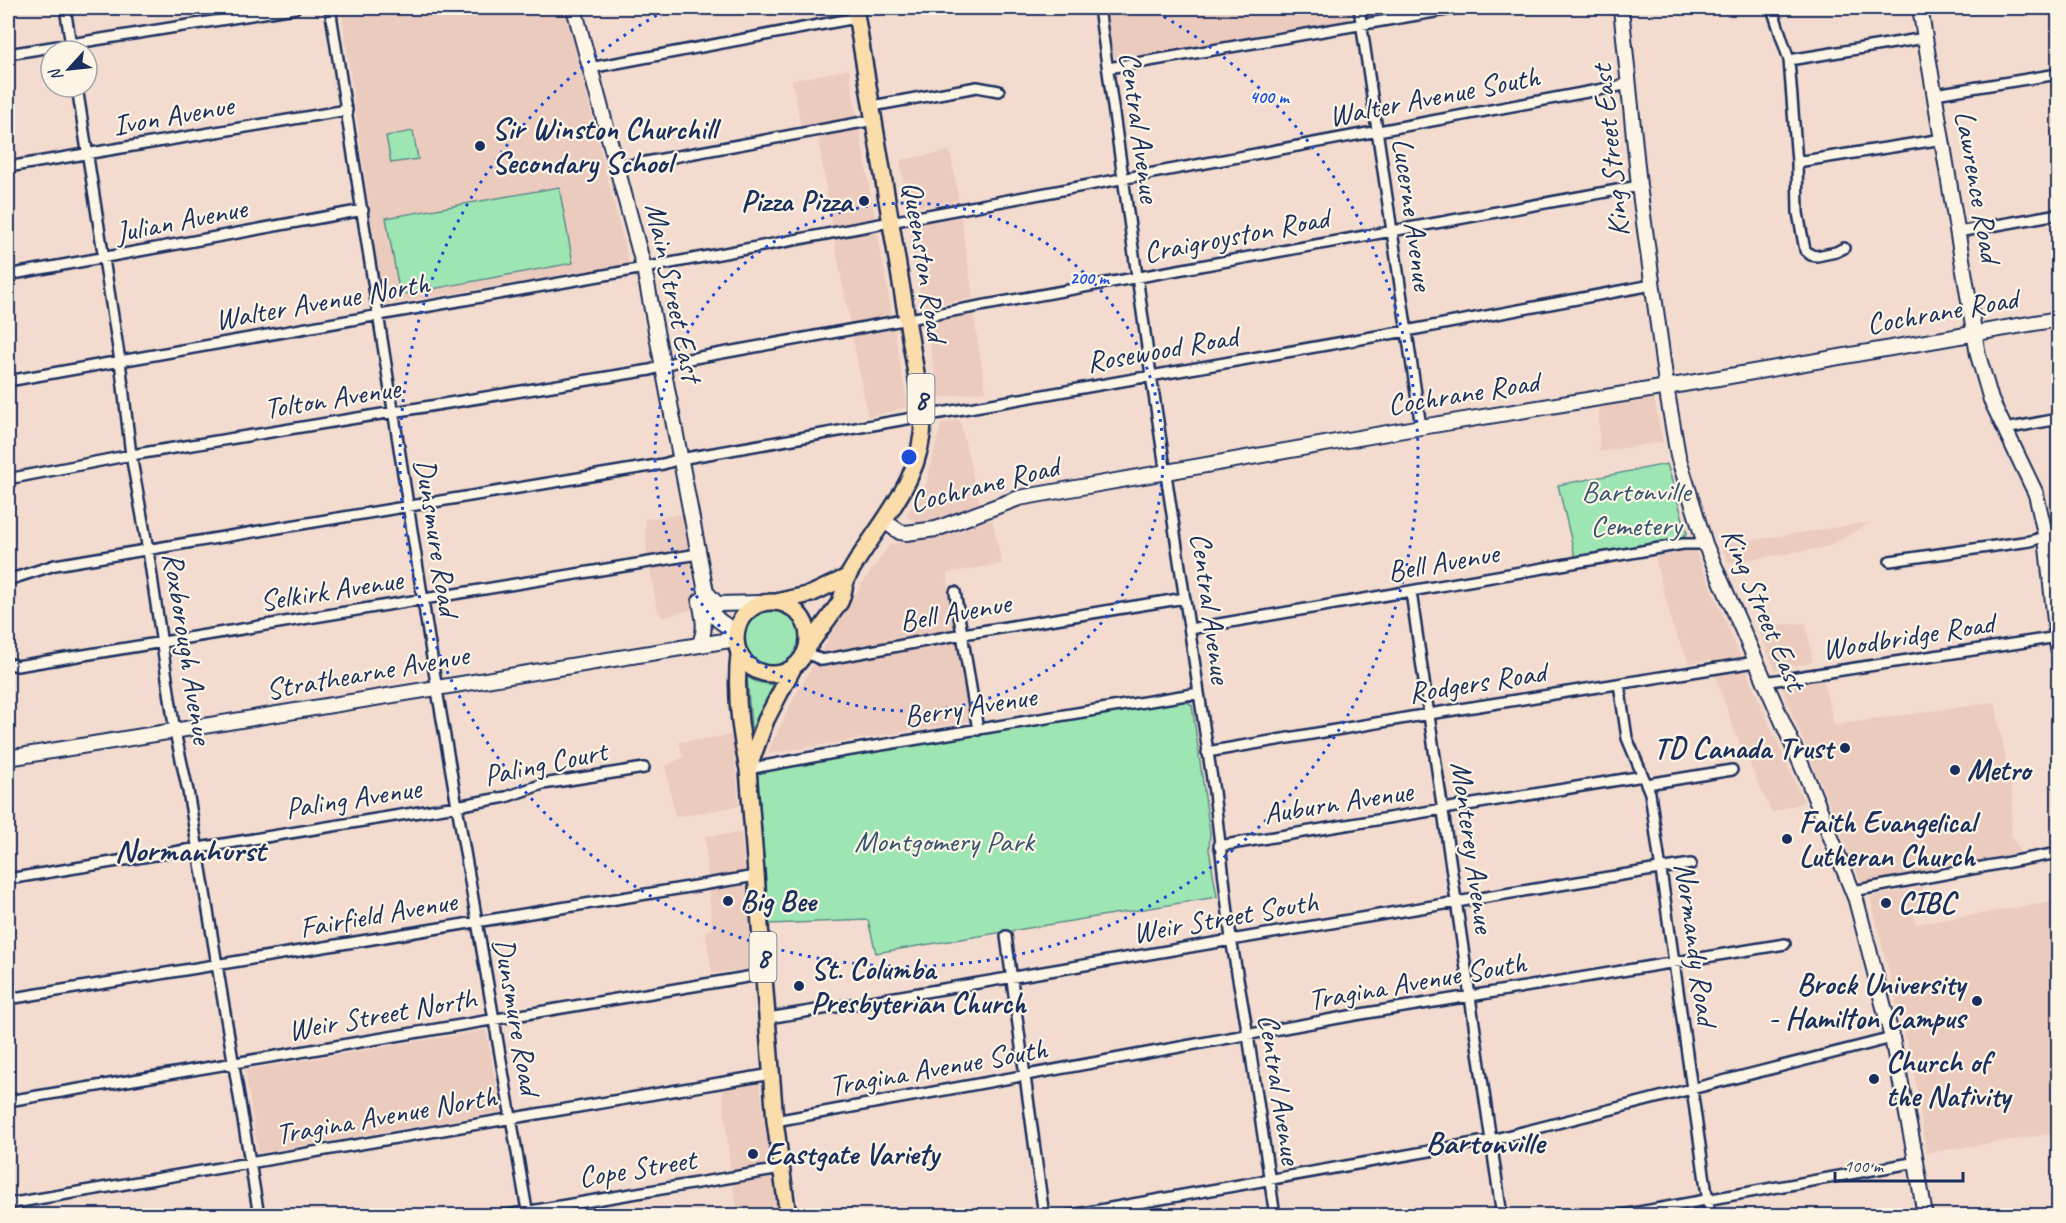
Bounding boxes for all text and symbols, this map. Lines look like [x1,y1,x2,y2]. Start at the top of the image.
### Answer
north arrow [39,39,99,99]
street label: Central Avenue [1111,49,1170,207]
street label: Walter Avenue South [1326,57,1544,135]
street label: King Street East [1582,60,1638,239]
text: N [44,64,68,84]
street label: Ivon Avenue [110,85,238,144]
text: 400 m [1250,86,1290,108]
street label: Lawrence Road [1946,107,2011,269]
place label: Sir Winston Churchill Secondary School [492,110,722,183]
street label: Lucerne Avenue [1384,135,1443,295]
marker: Sir Winston Churchill Secondary School [473,139,487,153]
street label: Queenston Road [894,178,957,348]
place label: Pizza Pizza [741,182,855,220]
street label: Julian Avenue [110,188,252,252]
marker: Pizza Pizza [857,194,871,208]
street label: Craigroyston Road [1140,198,1336,272]
street label: Main Street East [637,199,712,389]
street label: Walter Avenue North [212,263,433,339]
text: 200 m [1070,267,1110,289]
street label: Cochrane Road [1864,278,2025,343]
street label: Rosewood Road [1084,316,1245,381]
street label: Cochrane Road [1385,362,1545,424]
street label: Tolton Avenue [261,368,405,427]
road number: 8 [908,374,934,424]
street label: Cochrane Road [905,446,1067,521]
centre of rings [899,447,919,467]
street label: Dunsmure Road [406,456,469,622]
park label: Bartonville Cemetery [1582,472,1693,544]
street label: King Street East [1713,522,1816,699]
street label: Central Avenue [1182,530,1241,688]
street label: Bell Avenue [1384,533,1504,590]
street label: Roxborough Avenue [154,549,222,749]
street label: Selkirk Avenue [257,560,407,620]
street label: Bell Avenue [896,583,1016,640]
street label: Woodbridge Road [1819,603,2001,668]
street label: Strathearne Avenue [263,635,474,709]
street label: Rodgers Road [1406,652,1552,712]
street label: Berry Avenue [901,676,1041,735]
place label: TD Canada Trust [1654,729,1836,767]
street label: Paling Court [480,731,613,795]
marker: TD Canada Trust [1838,741,1852,755]
place label: Metro [1967,751,2034,789]
street label: Monterey Avenue [1442,759,1504,937]
marker: Metro [1948,763,1962,777]
street label: Paling Avenue [282,768,426,827]
street label: Auburn Avenue [1261,771,1417,833]
place label: Faith Evangelical Lutheran Church [1799,803,1981,875]
park label: Montgomery Park [854,822,1036,860]
district label: Normanhurst [115,830,269,871]
marker: Faith Evangelical Lutheran Church [1780,832,1794,846]
street label: Normandy Road [1666,860,1727,1032]
street label: Fairfield Avenue [296,881,462,947]
place label: Big Bee [740,882,818,920]
street label: Weir Street South [1130,882,1321,952]
place label: CIBC [1898,884,1959,922]
marker: Big Bee [721,894,735,908]
marker: CIBC [1879,896,1893,910]
road number: 8 [750,932,777,982]
street label: Dunsmure Road [485,935,550,1101]
street label: Tragina Avenue South [1305,943,1530,1019]
place label: St. Columba Presbyterian Church [811,950,1027,1022]
place label: Brock University - Hamilton Campus [1768,965,1968,1037]
street label: Weir Street North [285,978,481,1049]
marker: St. Columba Presbyterian Church [792,979,806,993]
marker: Brock University - Hamilton Campus [1970,994,1984,1008]
street label: Central Avenue [1249,1011,1311,1169]
street label: Tragina Avenue South [826,1029,1051,1105]
place label: Church of the Nativity [1886,1043,2013,1115]
marker: Church of the Nativity [1867,1072,1881,1086]
street label: Tragina Avenue North [273,1077,501,1153]
district label: Bartonville [1426,1122,1547,1163]
place label: Eastgate Variety [765,1135,941,1173]
street label: Cope Street [576,1140,701,1196]
scale bar [1835,1145,1962,1183]
marker: Eastgate Variety [746,1147,760,1161]
text: 100 m [1844,1155,1885,1177]

